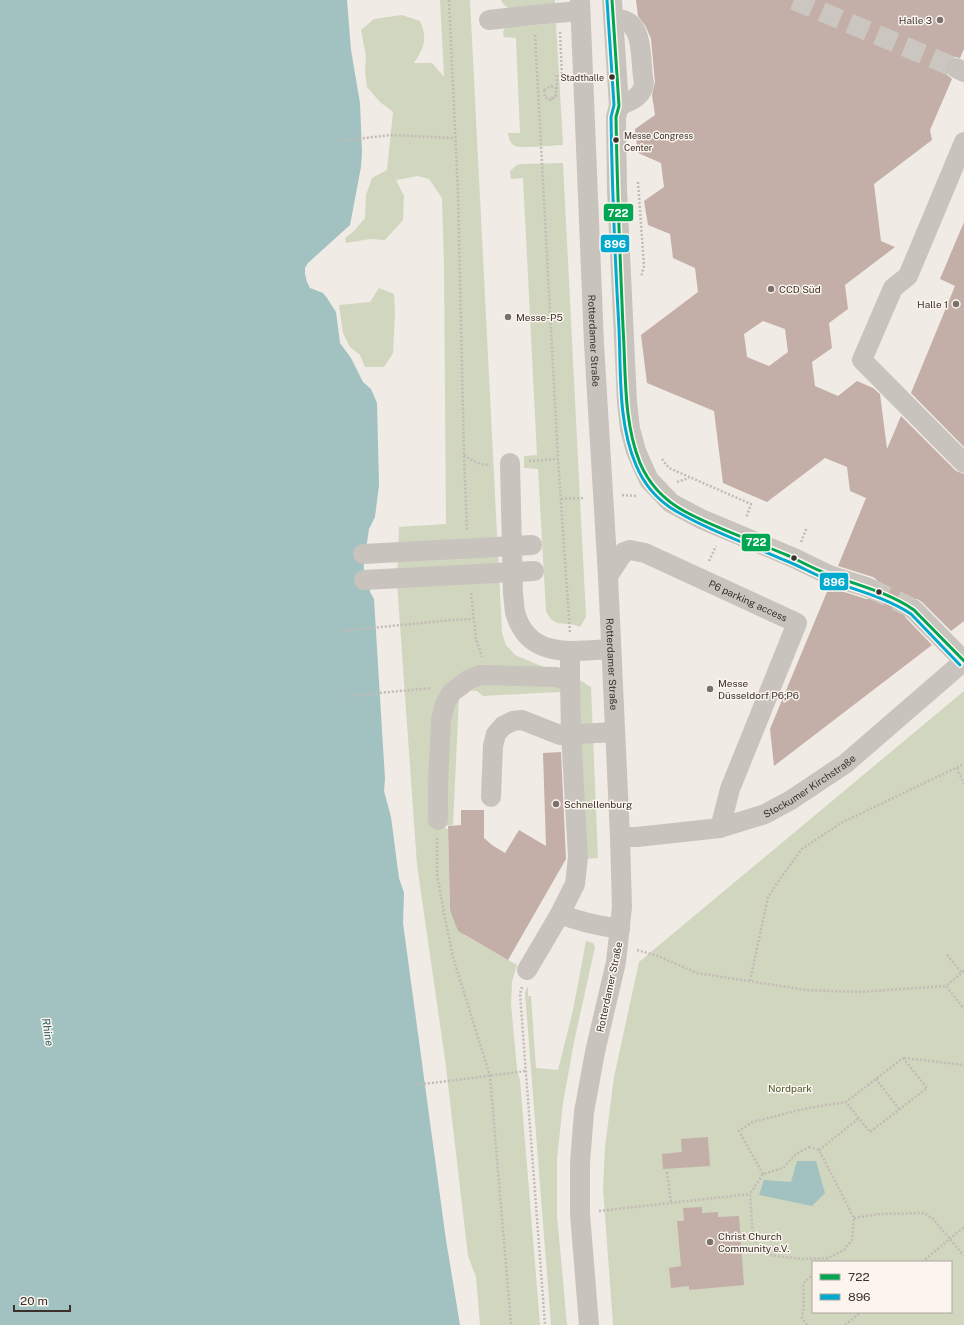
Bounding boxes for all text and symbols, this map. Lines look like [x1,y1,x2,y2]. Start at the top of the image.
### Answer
place label: Halle 3 [899,14,932,26]
marker: Halle 3 [935,15,945,25]
place label: Stadthalle [560,72,604,83]
marker: Stadthalle [607,72,617,82]
place label: Messe Congress Center [624,130,693,153]
marker: Messe Congress Center [611,135,621,145]
line badge: 722 [603,203,634,222]
text: 722 [608,207,628,219]
line badge: 896 [600,234,630,253]
text: 896 [604,238,626,250]
place label: CCD Süd [779,283,821,295]
marker: CCD Süd [766,284,776,294]
street label: Rotterdamer Straße [586,294,603,387]
place label: Halle 1 [917,298,948,310]
marker: Halle 1 [951,299,961,309]
place label: Messe-P5 [516,311,563,323]
marker: Messe-P5 [503,312,513,322]
line badge: 722 [741,533,771,552]
text: 722 [746,536,766,548]
unlabelled marker [789,553,799,563]
line badge: 896 [819,572,849,591]
text: 896 [823,576,845,588]
street label: P6 parking access [707,577,789,624]
unlabelled marker [874,587,884,597]
street label: Rotterdamer Straße [604,618,620,711]
place label: Messe Düsseldorf P6;P6 [718,677,799,701]
marker: Messe Düsseldorf P6;P6 [705,684,715,694]
street label: Stockumer Kirchstraße [761,752,858,820]
place label: Schnellenburg [564,798,632,810]
marker: Schnellenburg [551,799,561,809]
street label: Rotterdamer Straße [594,940,625,1033]
water label: Rhine [40,1017,56,1047]
park label: Nordpark [768,1082,812,1094]
place label: Christ Church Community e.V. [718,1230,789,1254]
marker: Christ Church Community e.V. [705,1237,715,1247]
legend [812,1261,952,1313]
text: 722 [848,1270,870,1284]
scale bar [14,1287,70,1313]
text: 896 [848,1290,871,1304]
text: 20 m [20,1294,48,1308]

